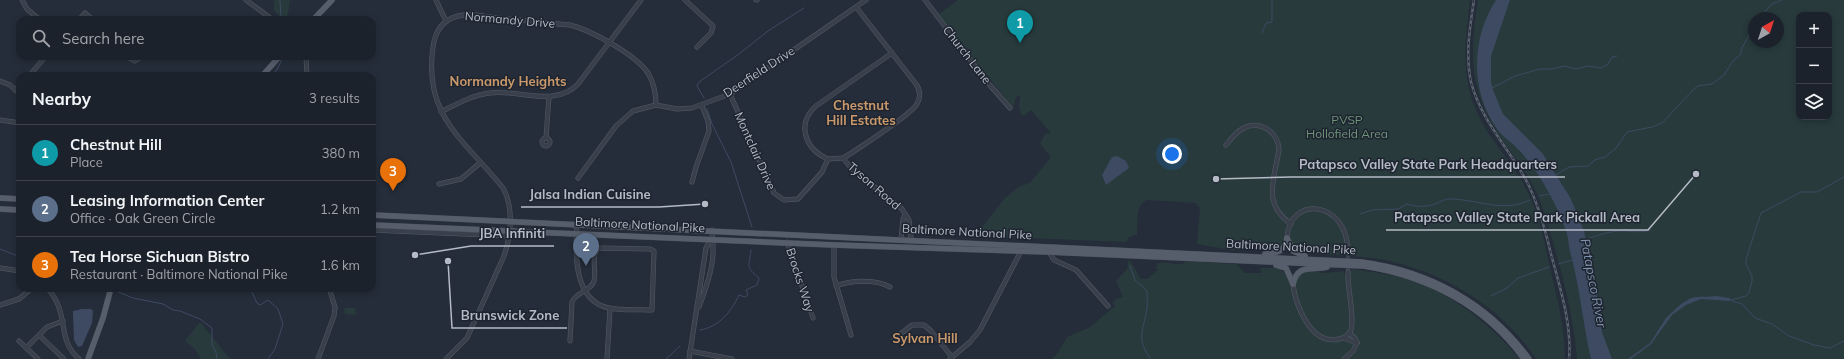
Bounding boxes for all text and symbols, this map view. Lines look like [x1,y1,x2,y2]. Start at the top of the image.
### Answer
street label: Normandy Drive [464,8,556,31]
pin: 1 [1007,10,1033,43]
north arrow [1748,12,1784,48]
map controls [1796,12,1832,120]
button: + [1796,12,1832,48]
search box [16,16,376,60]
street label: Church Lane [940,23,995,87]
icon: search [30,27,52,49]
text: Search here [62,29,144,48]
street label: Deerfield Drive [720,43,797,100]
button: − [1796,48,1832,84]
district label: Normandy Heights [450,73,566,90]
button: layers [1796,84,1832,120]
text: Nearby [32,88,91,109]
text: 3 results [309,90,360,106]
district label: Chestnut Hill Estates [826,97,896,128]
street label: Montclair Drive [732,110,779,192]
park label: PVSP Hollofield Area [1306,112,1388,141]
text: Chestnut Hill [70,135,162,154]
your location [1162,144,1182,164]
text: 1 [41,145,49,161]
text: 380 m [322,145,360,161]
callout: Patapsco Valley State Park Headquarters [1291,152,1565,177]
text: Place [70,154,103,170]
text: Patapsco Valley State Park Headquarters [1299,156,1557,173]
pin: 3 [380,158,406,191]
street label: Tyson Road [845,159,904,213]
callout: Jalsa Indian Cuisine [521,182,659,207]
text: Jalsa Indian Cuisine [529,186,651,202]
text: Leasing Information Center [70,191,264,210]
text: 2 [41,201,49,217]
text: 1.2 km [320,201,360,217]
callout: Patapsco Valley State Park Pickall Area [1386,205,1648,230]
text: Patapsco Valley State Park Pickall Area [1394,209,1640,226]
text: Office · Oak Green Circle [70,210,215,226]
street label: Baltimore National Pike [575,214,705,235]
callout: JBA Infiniti [471,221,554,246]
street label: Baltimore National Pike [902,221,1032,242]
text: JBA Infiniti [479,225,545,241]
pin: 2 [573,233,599,266]
street label: Baltimore National Pike [1226,236,1356,257]
water label: Patapsco River [1578,237,1611,330]
street label: Brocks Way [783,246,818,314]
text: Tea Horse Sichuan Bistro [70,247,250,266]
text: 3 [41,257,49,273]
text: 1.6 km [320,257,360,273]
text: Restaurant · Baltimore National Pike [70,266,288,282]
callout: Brunswick Zone [452,303,567,328]
text: Brunswick Zone [461,307,559,323]
district label: Sylvan Hill [892,330,958,347]

